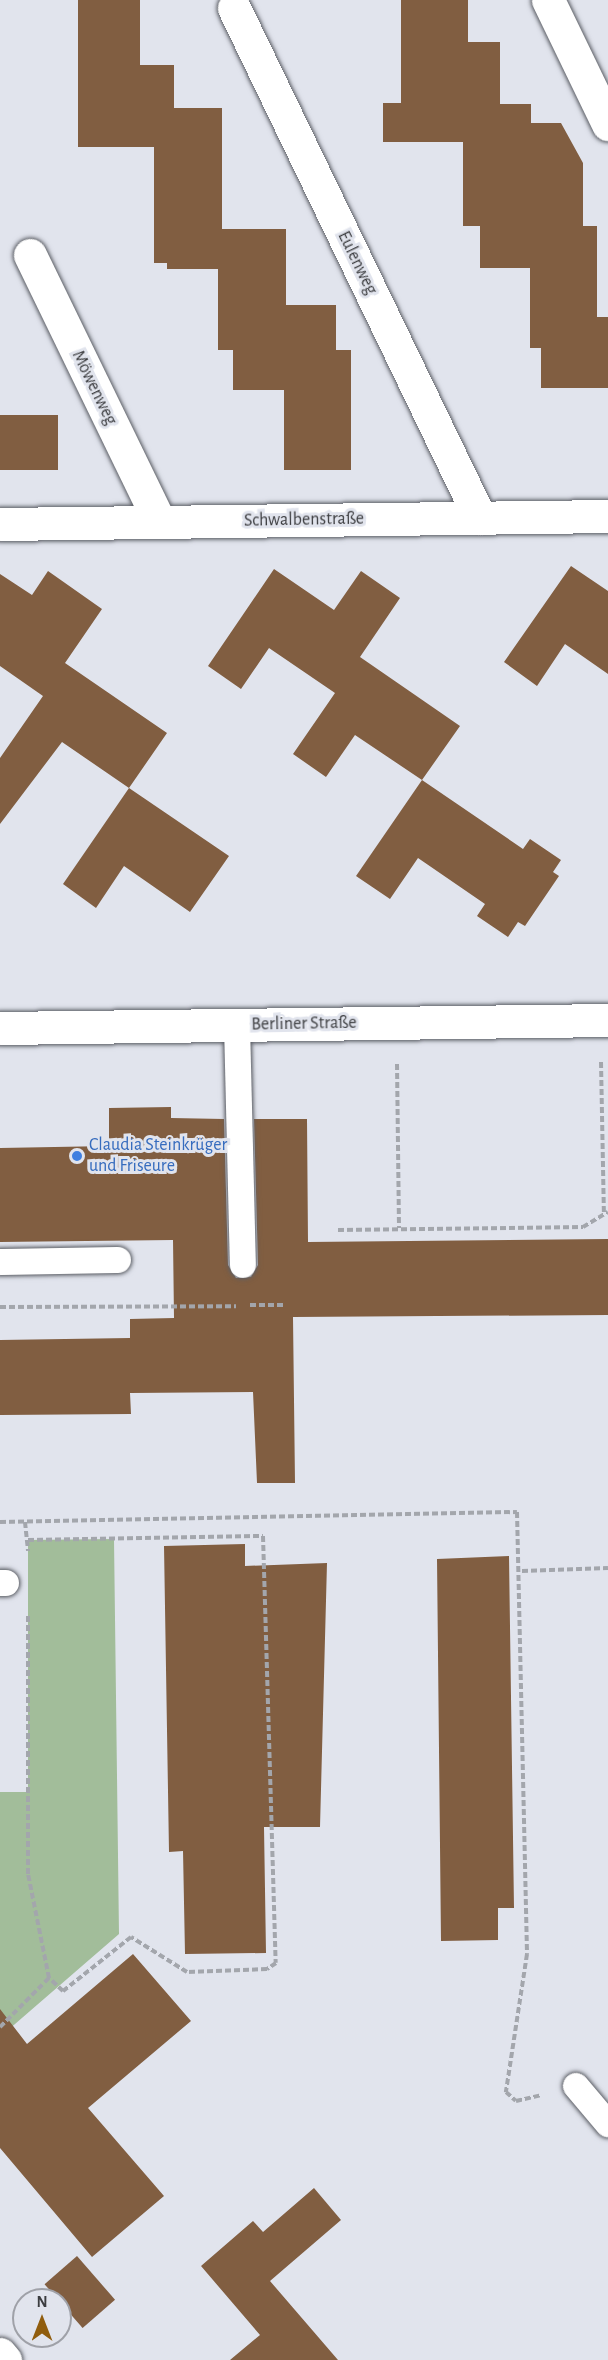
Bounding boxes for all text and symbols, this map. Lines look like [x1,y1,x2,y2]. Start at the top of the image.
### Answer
street label: Eulenweg [332,228,382,298]
street label: Möwenweg [67,347,121,429]
street label: Schwalbenstraße [244,508,364,532]
street label: Berliner Straße [251,1012,357,1036]
place label: Claudia Steinkrüger und Friseure [89,1135,227,1178]
marker: Claudia Steinkrüger und Friseure [70,1149,84,1163]
north arrow [12,2288,72,2348]
text: N [36,2294,48,2310]

